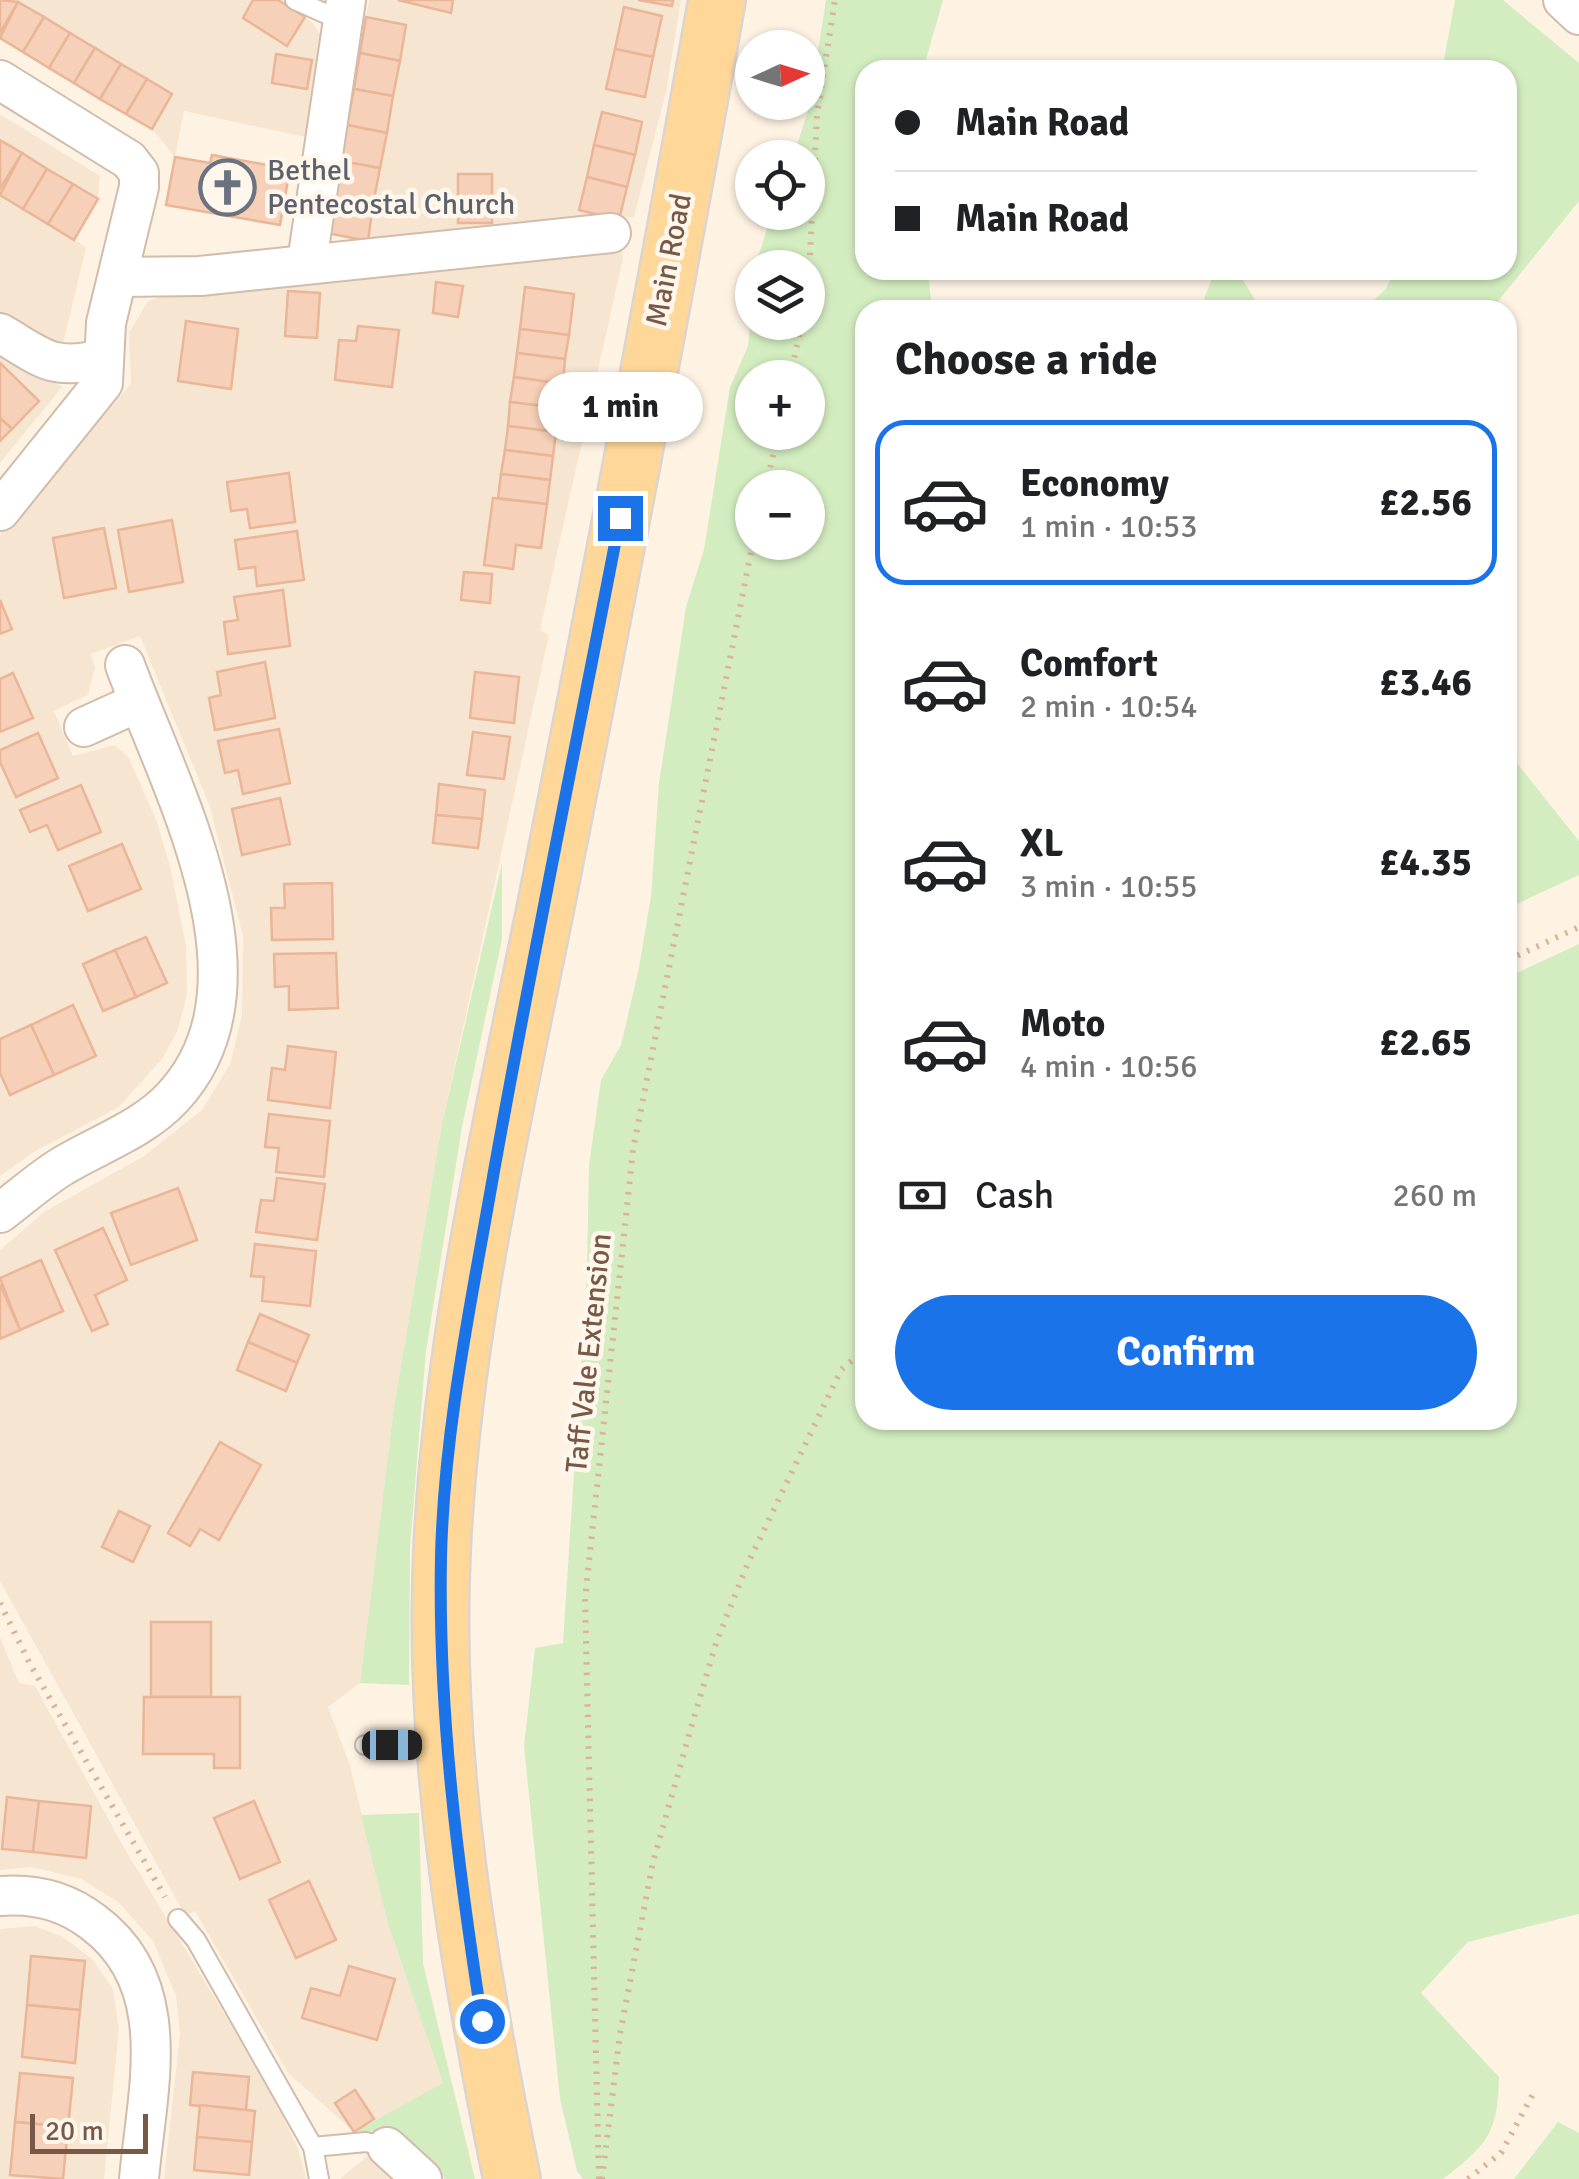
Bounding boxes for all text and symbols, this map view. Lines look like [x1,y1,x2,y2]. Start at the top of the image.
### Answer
north arrow [735,30,825,120]
map controls [735,30,825,560]
text: Main Road [955,99,1129,146]
button: locate [735,140,825,230]
place label: Bethel Pentecostal Church [267,152,515,223]
church icon: Bethel Pentecostal Church [198,157,258,217]
street label: Main Road [638,190,700,330]
text: Main Road [955,195,1129,242]
button: layers [735,250,825,340]
text: Choose a ride [895,332,1158,387]
button: + [735,360,825,450]
callout: 1 min [538,373,702,443]
text: 1 min [582,387,659,426]
icon: car [900,458,990,548]
text: Economy [1020,460,1169,507]
button: − [735,470,825,560]
text: £2.56 [1379,479,1472,526]
route end [598,496,643,541]
text: 1 min · 10:53 [1020,507,1198,546]
icon: car [900,638,990,728]
text: Comfort [1020,640,1158,687]
text: £3.46 [1379,659,1472,706]
text: 2 min · 10:54 [1020,687,1198,726]
icon: car [900,818,990,908]
text: XL [1020,820,1063,867]
text: £4.35 [1379,839,1472,886]
text: 3 min · 10:55 [1020,867,1198,906]
icon: car [900,998,990,1088]
text: Moto [1020,1000,1105,1047]
text: £2.65 [1379,1019,1472,1066]
text: 4 min · 10:56 [1020,1047,1198,1086]
icon: cash [895,1168,950,1223]
text: Cash [975,1172,1054,1219]
text: 260 m [1393,1176,1477,1215]
street label: Taff Vale Extension [558,1231,620,1475]
button: Confirm [895,1295,1477,1410]
car [362,1730,422,1760]
route start [460,1999,505,2044]
scale bar [30,2109,148,2154]
text: 20 m [45,2114,104,2148]

